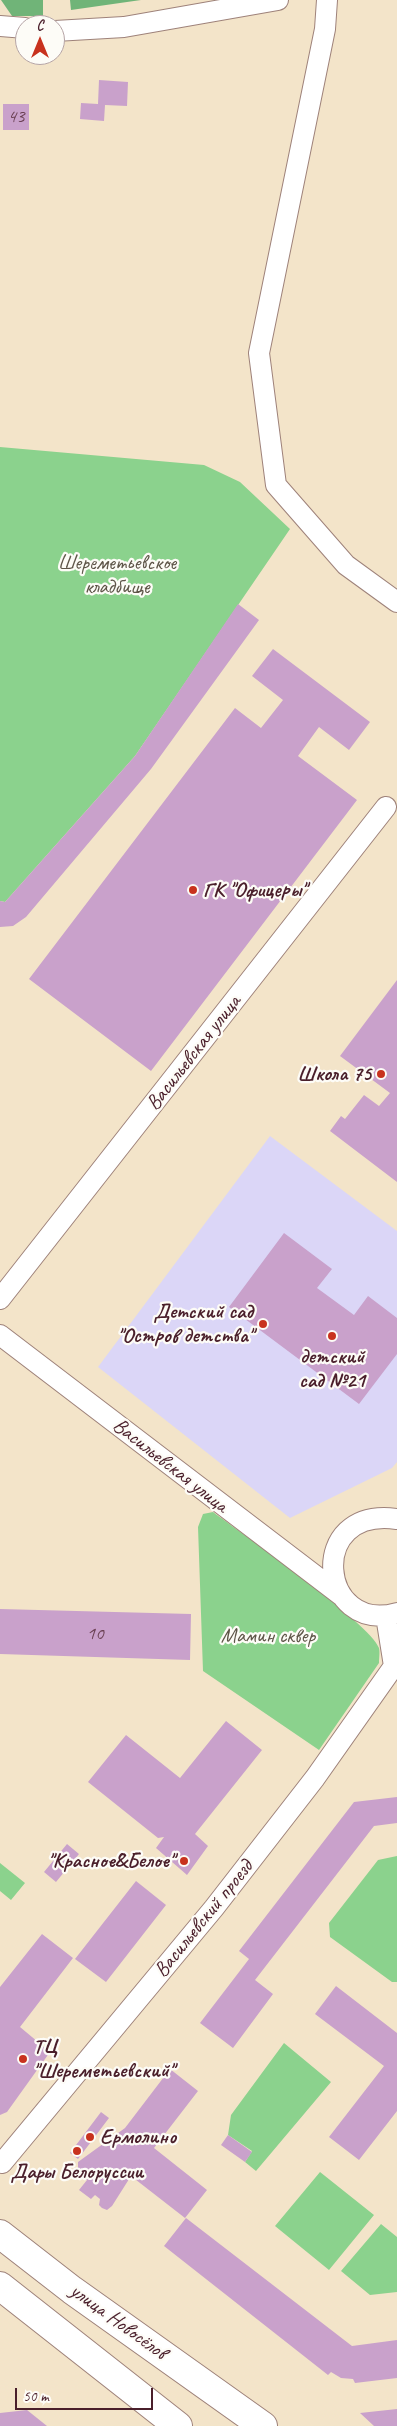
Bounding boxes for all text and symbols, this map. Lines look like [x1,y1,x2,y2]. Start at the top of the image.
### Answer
north arrow [15,15,65,65]
text: С [37,17,43,34]
house number: 43 [7,106,25,128]
park label: Шереметьевское кладбище [58,550,176,600]
place label: ГК "Офицеры" [203,877,306,903]
marker: ГК "Офицеры" [187,884,199,896]
street label: Васильевская улица [141,990,247,1116]
place label: Школа 75 [297,1061,371,1087]
marker: Школа 75 [375,1068,387,1080]
place label: Детский сад "Остров детства" [117,1299,253,1349]
marker: Детский сад "Остров детства" [257,1318,269,1330]
marker: детский сад №21 [326,1330,338,1342]
place label: детский сад №21 [299,1344,365,1394]
street label: Васильевская улица [107,1413,233,1519]
house number: 10 [86,1623,104,1645]
park label: Мамин сквер [221,1623,315,1649]
place label: "Красное&Белое" [48,1848,174,1874]
street label: Васильевский проезд [149,1855,259,1983]
marker: "Красное&Белое" [178,1855,190,1867]
place label: ТЦ "Шереметьевский" [33,2034,174,2084]
marker: ТЦ "Шереметьевский" [17,2053,29,2065]
place label: Ермолино [100,2124,176,2150]
marker: Ермолино [84,2131,96,2143]
marker: Дары Белоруссии [71,2145,83,2157]
place label: Дары Белоруссии [11,2159,143,2185]
street label: улица Новосёлов [65,2279,171,2365]
scale bar [18,2378,155,2410]
text: 50 m [23,2387,49,2406]

